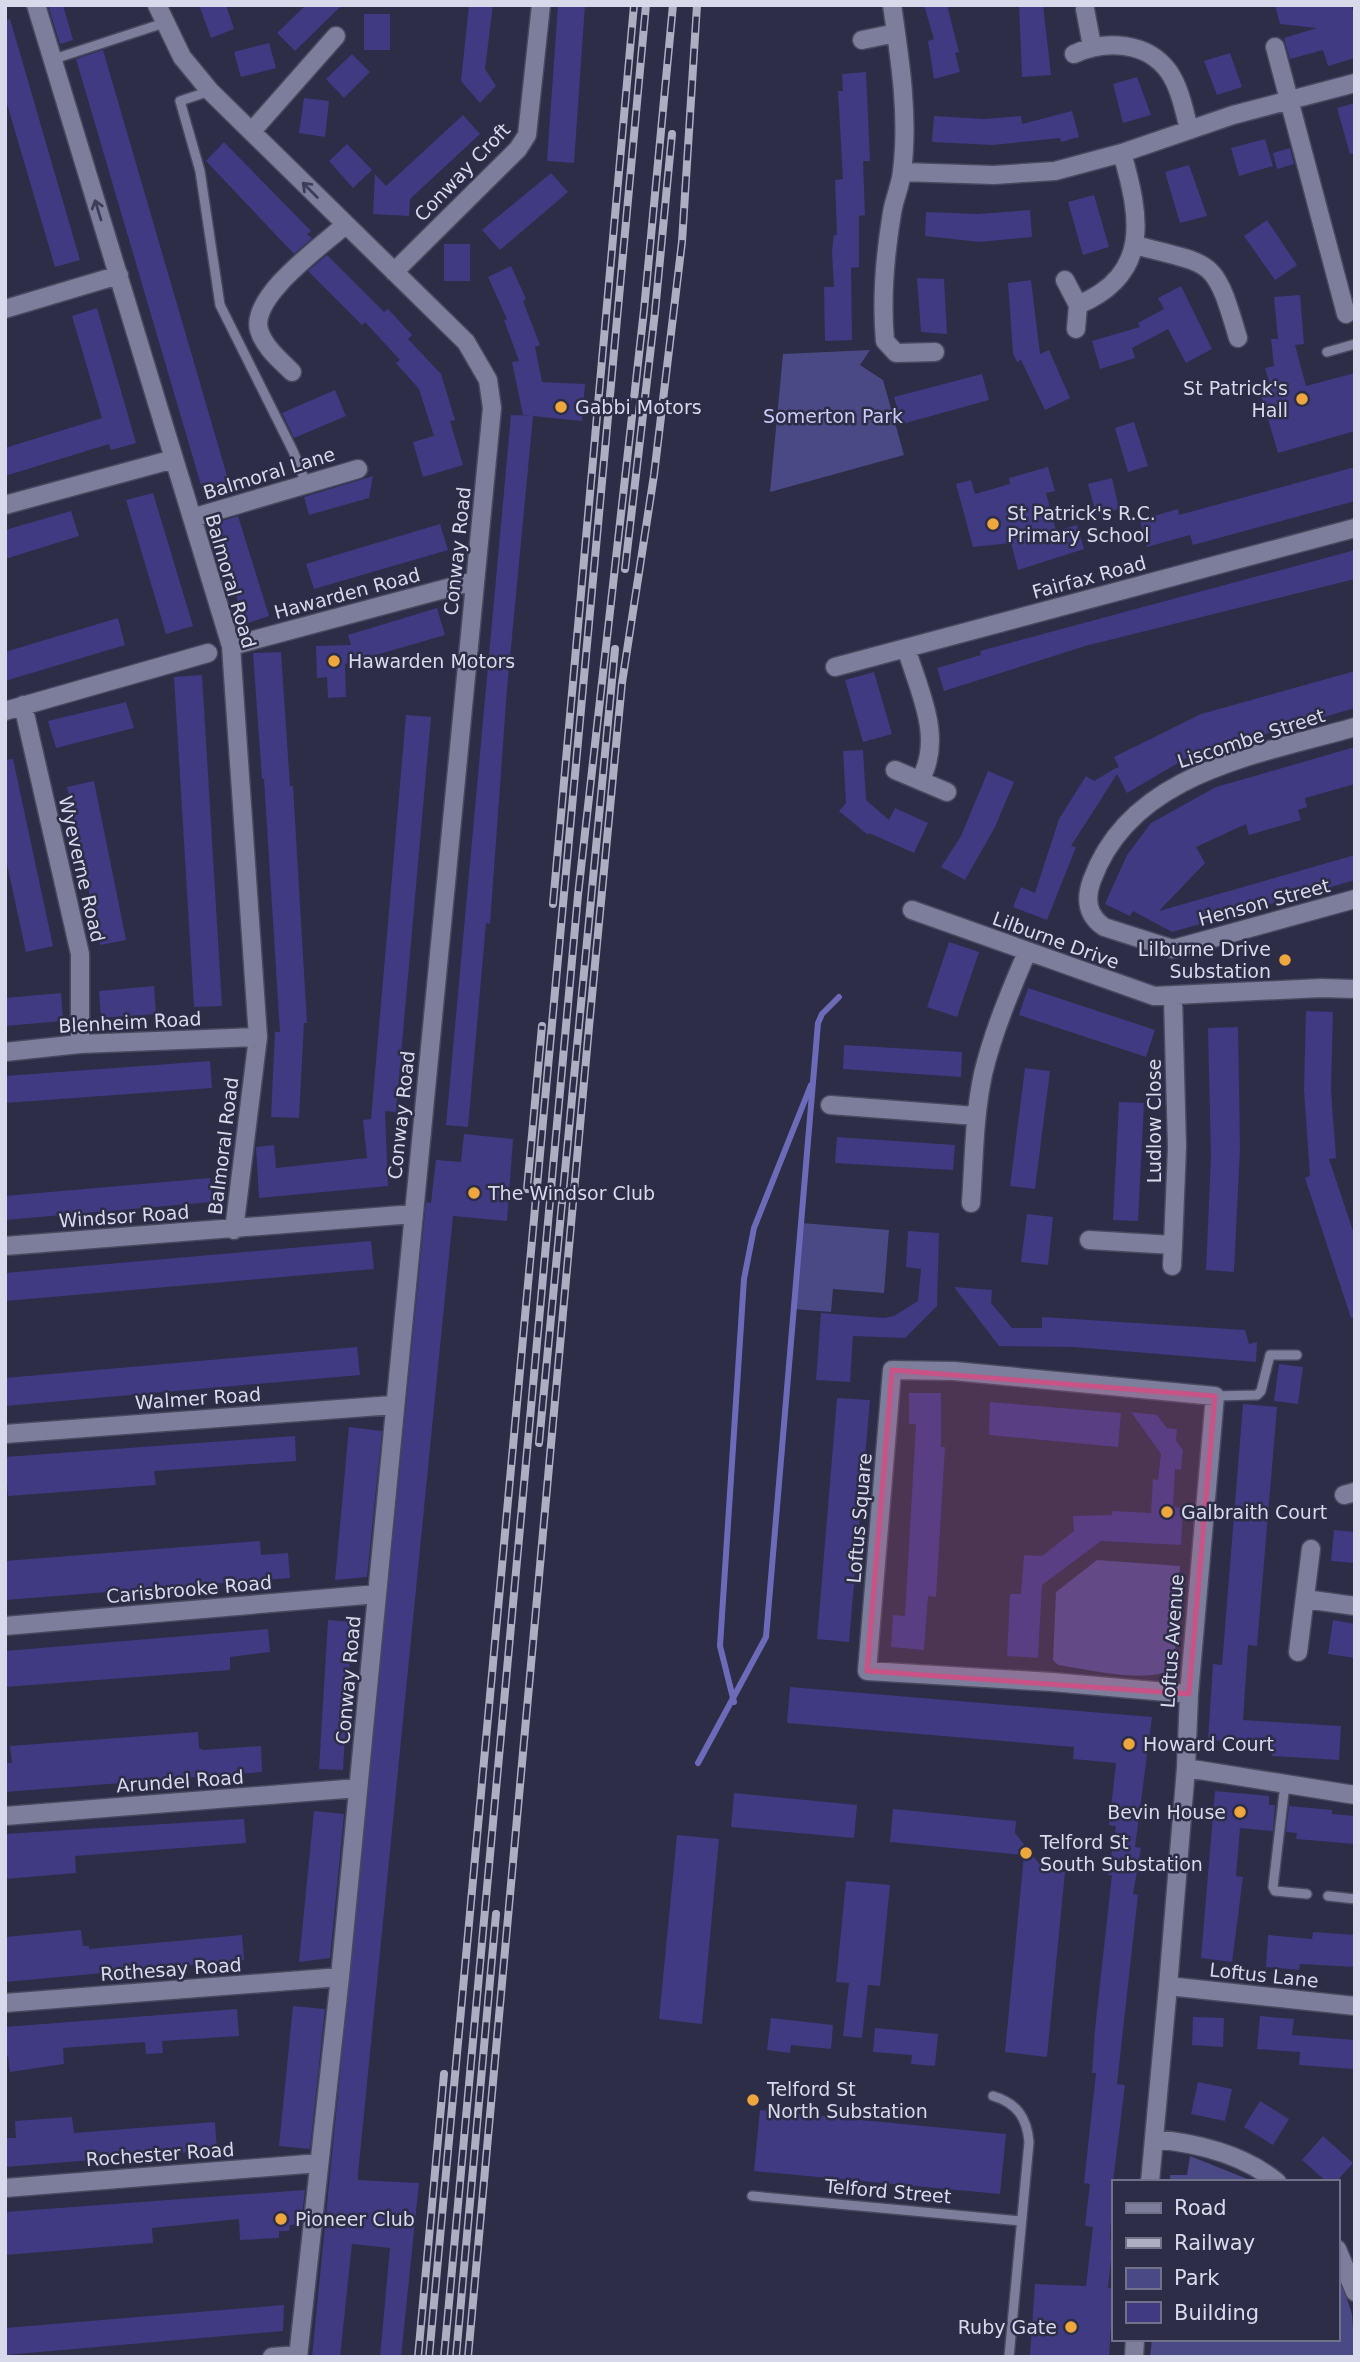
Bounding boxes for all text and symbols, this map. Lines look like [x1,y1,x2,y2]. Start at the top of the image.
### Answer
street label: Conway Croft [410,119,514,225]
one-way arrow [302,182,319,199]
one-way arrow [91,199,104,221]
place label: St Patrick's Hall [1183,377,1288,421]
marker: St Patrick's Hall [1294,391,1310,407]
place label: Gabbi Motors [575,396,702,418]
marker: Gabbi Motors [553,399,569,415]
park label: Somerton Park [763,405,903,427]
street label: Balmoral Lane [200,442,338,504]
street label: Conway Road [439,486,475,616]
place label: St Patrick's R.C. Primary School [1007,502,1156,546]
street label: Balmoral Road [201,511,261,651]
marker: St Patrick's R.C. Primary School [985,516,1001,532]
street label: Fairfax Road [1030,551,1148,603]
street label: Hawarden Road [272,563,422,623]
place label: Hawarden Motors [348,650,515,672]
marker: Hawarden Motors [326,653,342,669]
street label: Liscombe Street [1174,704,1328,772]
street label: Wyeverne Road [54,794,110,944]
street label: Henson Street [1196,874,1332,930]
street label: Lilburne Drive [990,907,1122,973]
place label: Lilburne Drive Substation [1138,938,1271,982]
marker: Lilburne Drive Substation [1277,952,1293,968]
street label: Blenheim Road [58,1007,202,1037]
street label: Conway Road [383,1050,419,1180]
street label: Ludlow Close [1143,1059,1165,1183]
street label: Balmoral Road [204,1076,242,1216]
place label: The Windsor Club [487,1182,655,1204]
marker: The Windsor Club [466,1185,482,1201]
street label: Windsor Road [58,1200,190,1232]
street label: Walmer Road [134,1383,262,1413]
street label: Loftus Square [842,1452,876,1584]
place label: Galbraith Court [1181,1501,1327,1523]
marker: Galbraith Court [1159,1504,1175,1520]
street label: Carisbrooke Road [105,1571,273,1607]
street label: Loftus Avenue [1156,1573,1188,1709]
street label: Conway Road [331,1615,365,1745]
place label: Howard Court [1143,1733,1274,1755]
marker: Howard Court [1121,1736,1137,1752]
street label: Arundel Road [116,1766,244,1796]
place label: Bevin House [1107,1801,1226,1823]
marker: Bevin House [1232,1804,1248,1820]
place label: Telford St South Substation [1039,1831,1203,1875]
marker: Telford St South Substation [1018,1845,1034,1861]
street label: Rothesay Road [100,1953,242,1985]
street label: Loftus Lane [1208,1958,1320,1992]
place label: Telford St North Substation [766,2078,928,2122]
marker: Telford St North Substation [745,2092,761,2108]
street label: Rochester Road [85,2138,235,2170]
street label: Telford Street [823,2174,952,2207]
legend [1112,2180,1339,2341]
text: Road [1174,2196,1227,2220]
place label: Pioneer Club [295,2208,415,2230]
marker: Pioneer Club [273,2211,289,2227]
text: Railway [1174,2231,1255,2255]
text: Park [1174,2266,1220,2290]
text: Building [1174,2301,1259,2325]
place label: Ruby Gate [958,2316,1057,2338]
marker: Ruby Gate [1063,2319,1079,2335]

